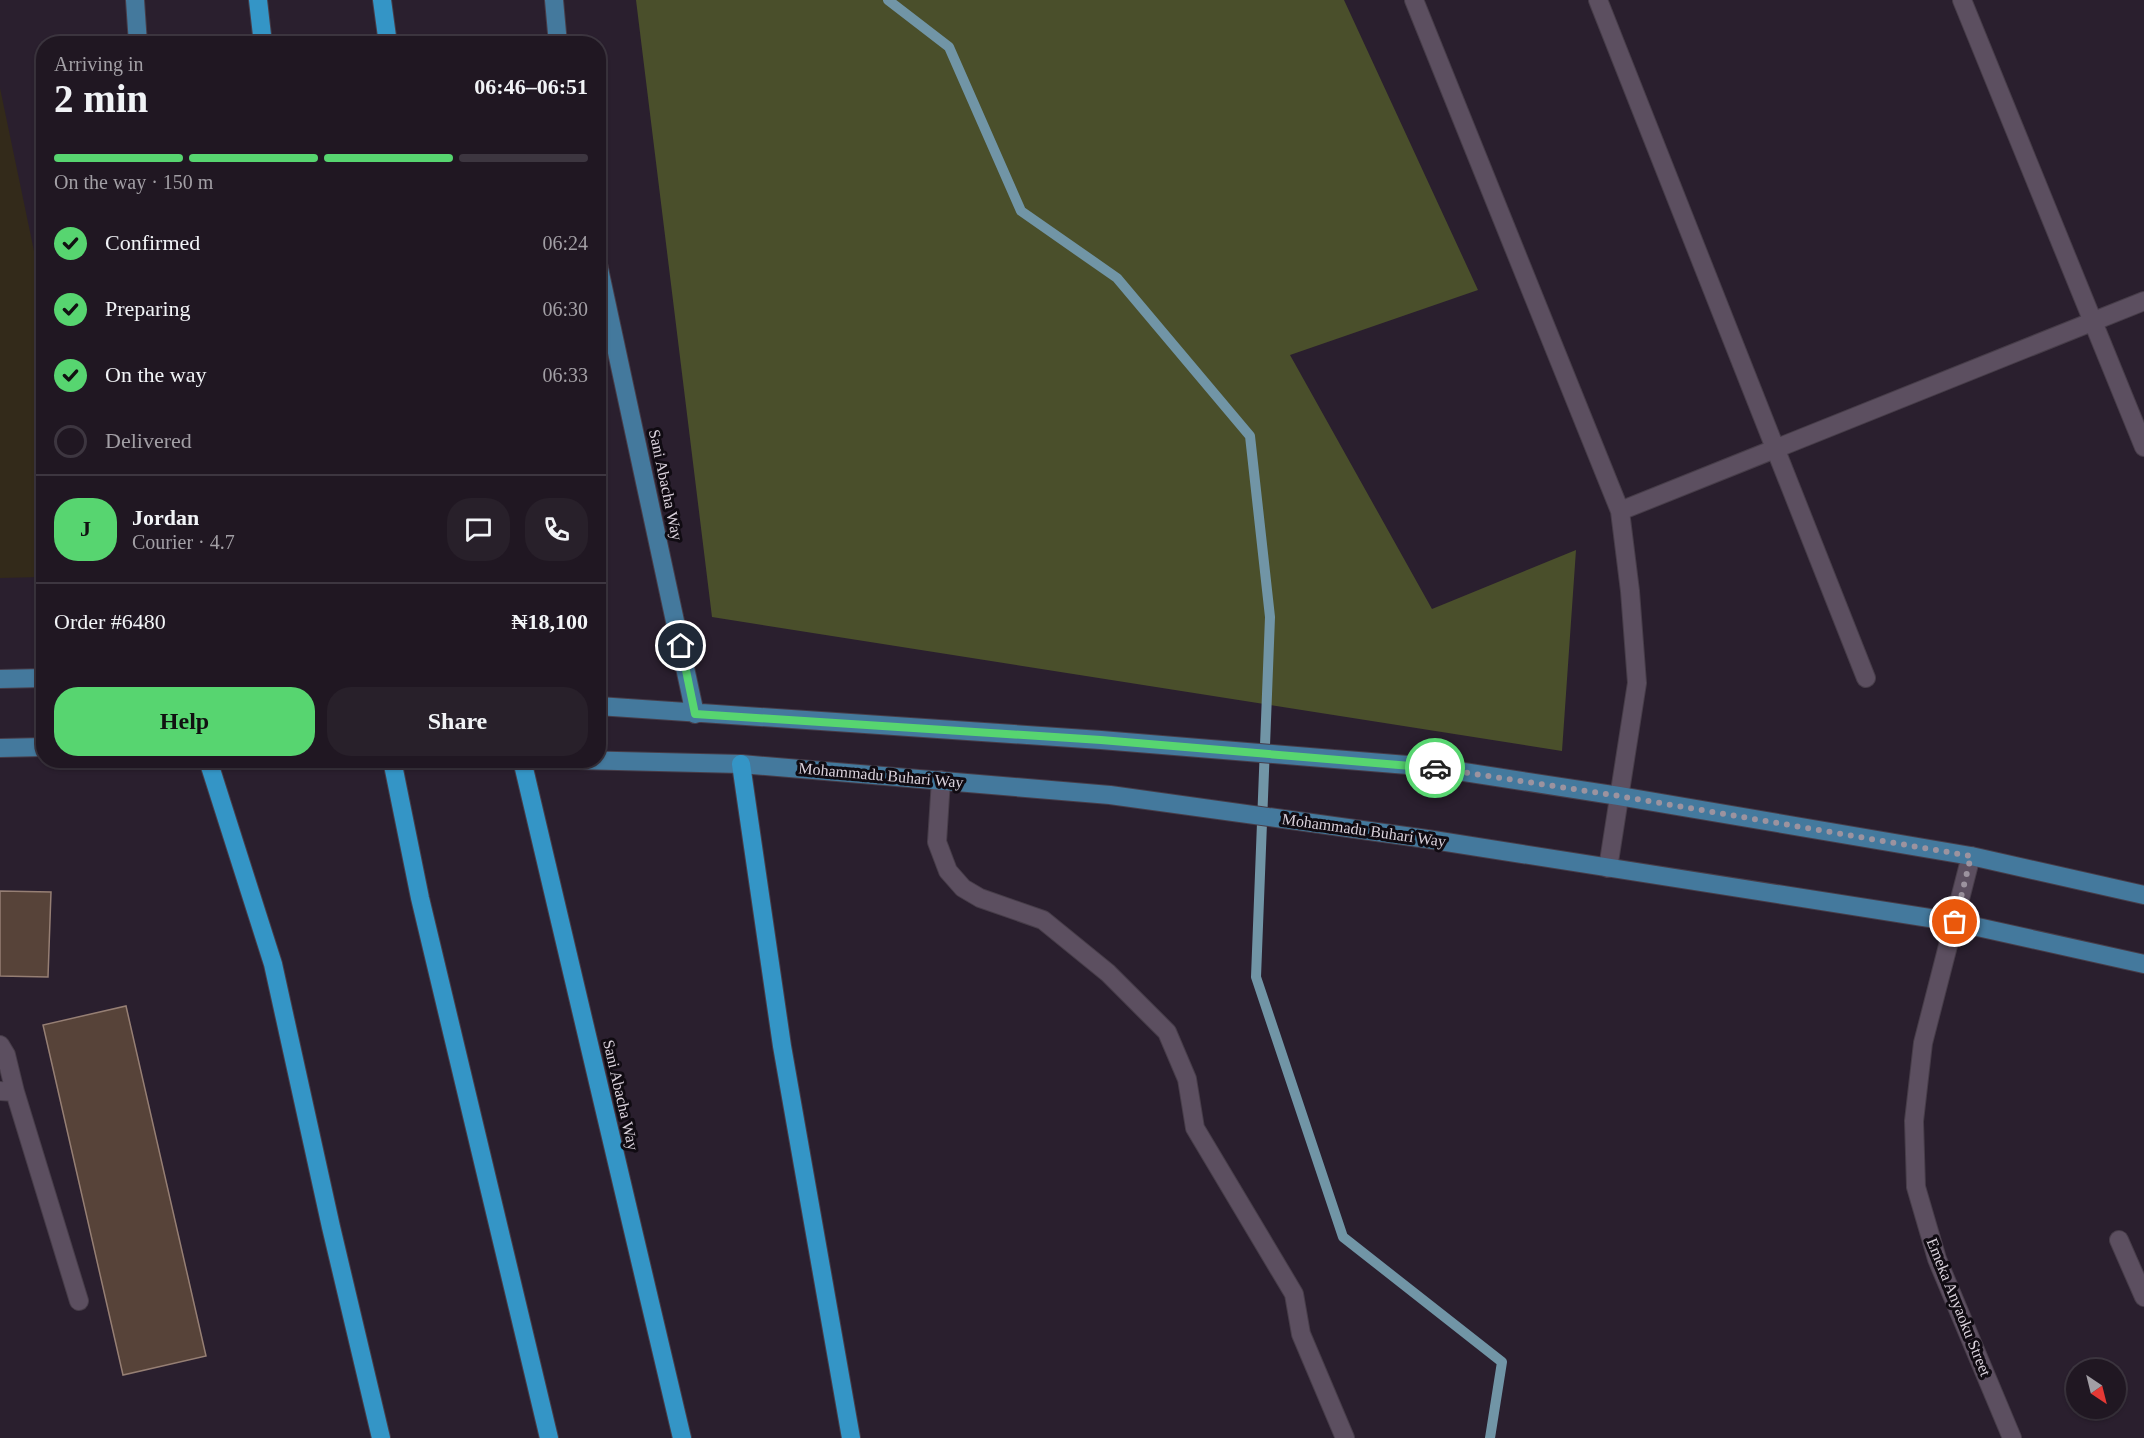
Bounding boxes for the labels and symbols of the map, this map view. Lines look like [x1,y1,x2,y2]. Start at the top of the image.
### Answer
street label: Sani Abacha Way [645,428,686,542]
pin [655,620,706,671]
courier [1405,738,1465,798]
street label: Mohammadu Buhari Way [798,759,964,792]
street label: Mohammadu Buhari Way [1281,810,1447,851]
pin [1929,896,1980,947]
street label: Sani Abacha Way [599,1038,642,1152]
street label: Emeka Anyaoku Street [1923,1235,1995,1379]
north arrow [2066,1359,2126,1419]

